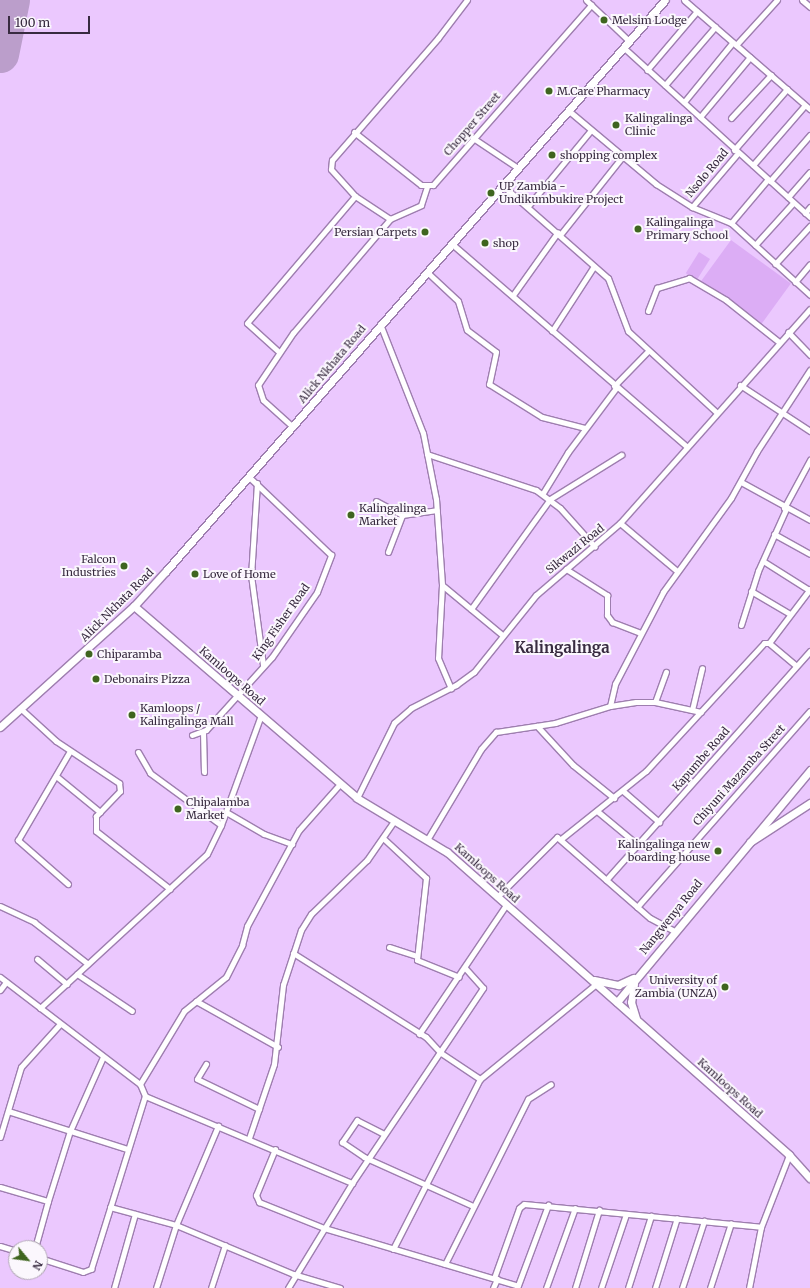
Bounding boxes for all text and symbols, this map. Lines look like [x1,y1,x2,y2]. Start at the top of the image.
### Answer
scale bar [10,8,92,34]
place label: Melsim Lodge [612,13,687,27]
text: 100 m [15,15,50,30]
marker: Melsim Lodge [599,15,609,25]
place label: M.Care Pharmacy [557,84,650,98]
marker: M.Care Pharmacy [544,86,554,96]
street label: Chopper Street [441,90,503,158]
place label: Kalingalinga Clinic [625,112,692,138]
marker: Kalingalinga Clinic [610,119,622,131]
street label: Nsolo Road [683,146,731,200]
place label: shopping complex [560,148,657,162]
marker: shopping complex [547,150,557,160]
place label: UP Zambia - Undikumbukire Project [499,180,623,206]
marker: UP Zambia - Undikumbukire Project [486,188,496,198]
place label: Kalingalinga Primary School [646,216,728,242]
marker: Kalingalinga Primary School [633,224,643,234]
place label: Persian Carpets [334,225,417,239]
marker: Persian Carpets [420,227,430,237]
place label: shop [493,236,519,250]
marker: shop [480,238,490,248]
street label: Alick Nkhata Road [295,322,369,406]
place label: Kalingalinga Market [359,502,426,528]
marker: Kalingalinga Market [346,510,356,520]
street label: Sikwazi Road [543,522,607,576]
place label: Falcon Industries [62,553,116,579]
marker: Falcon Industries [119,561,129,571]
street label: Alick Nkhata Road [78,566,156,644]
place label: Love of Home [203,567,276,581]
marker: Love of Home [190,569,200,579]
street label: King Fisher Road [250,581,312,663]
district label: Kalingalinga [514,639,610,657]
street label: Kamloops Road [196,644,268,708]
place label: Chiparamba [97,647,162,661]
marker: Chiparamba [84,649,94,659]
place label: Debonairs Pizza [104,672,190,686]
marker: Debonairs Pizza [91,674,101,684]
place label: Kamloops / Kalingalinga Mall [140,702,234,728]
marker: Kamloops / Kalingalinga Mall [127,710,137,720]
street label: Chiyuni Mazamba Street [690,722,788,828]
street label: Kapumbe Road [670,724,732,794]
place label: Chipalamba Market [186,796,249,822]
marker: Chipalamba Market [173,804,183,814]
place label: Kalingalinga new boarding house [618,838,710,864]
street label: Kamloops Road [452,840,522,906]
marker: Kalingalinga new boarding house [713,846,723,856]
street label: Nangwenya Road [637,877,705,957]
place label: University of Zambia (UNZA) [635,974,717,1000]
marker: University of Zambia (UNZA) [720,982,730,992]
street label: Kamloops Road [695,1055,765,1121]
north arrow [8,1240,48,1280]
text: N [29,1258,46,1273]

